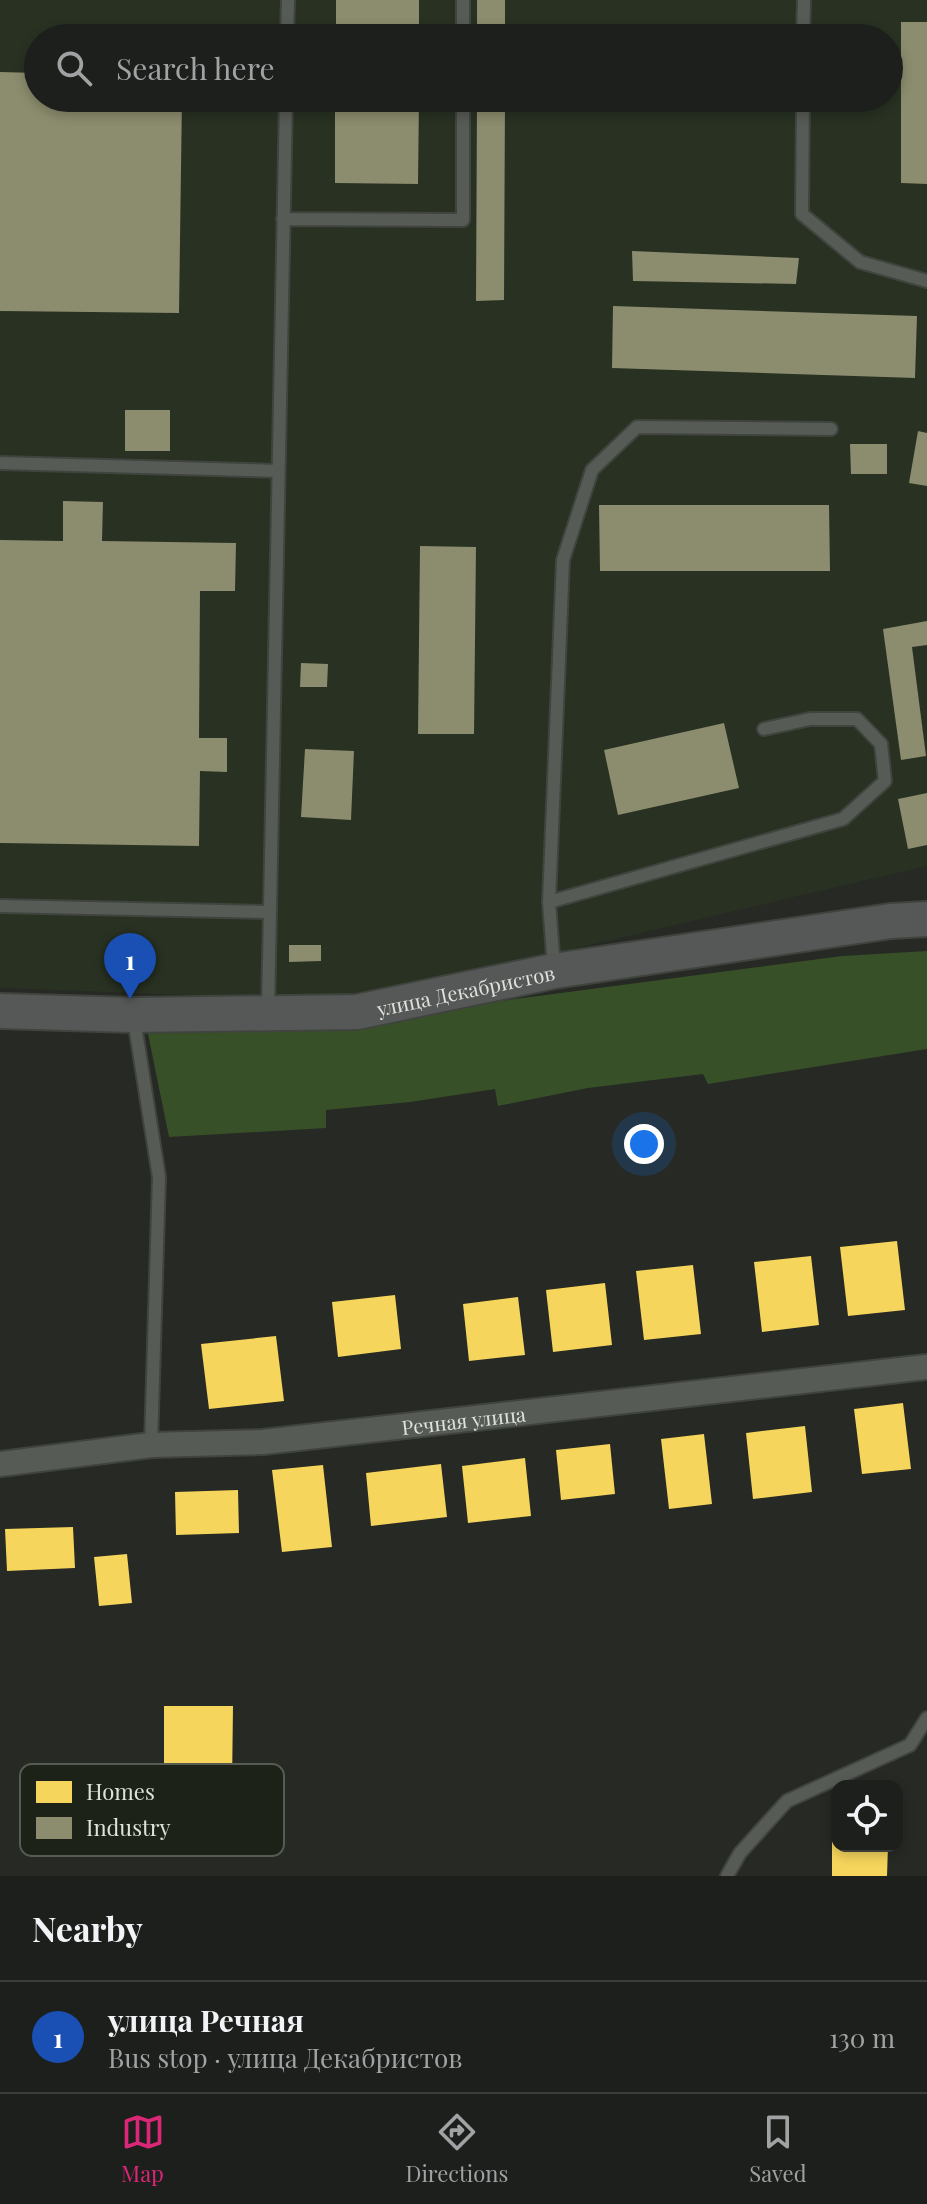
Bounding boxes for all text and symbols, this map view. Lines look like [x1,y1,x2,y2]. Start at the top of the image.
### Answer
search box [24,24,903,112]
icon: search [52,46,96,90]
text: Search here [116,48,275,88]
pin: 1 [104,933,156,999]
street label: улица Декабристов [373,958,557,1021]
your location [624,1124,664,1164]
street label: Речная улица [400,1399,527,1440]
legend [20,1764,284,1856]
text: Homes [86,1776,155,1806]
map controls [831,1780,903,1852]
button: locate [831,1780,903,1852]
text: Industry [86,1812,171,1842]
text: Nearby [32,1905,143,1951]
text: улица Речная [108,2000,304,2040]
text: 1 [53,2020,63,2055]
text: 130 m [829,2020,895,2055]
text: Bus stop · улица Декабристов [108,2040,462,2075]
tab: Map [121,2110,165,2188]
tab: Directions [406,2110,508,2188]
tab: Saved [749,2110,807,2188]

